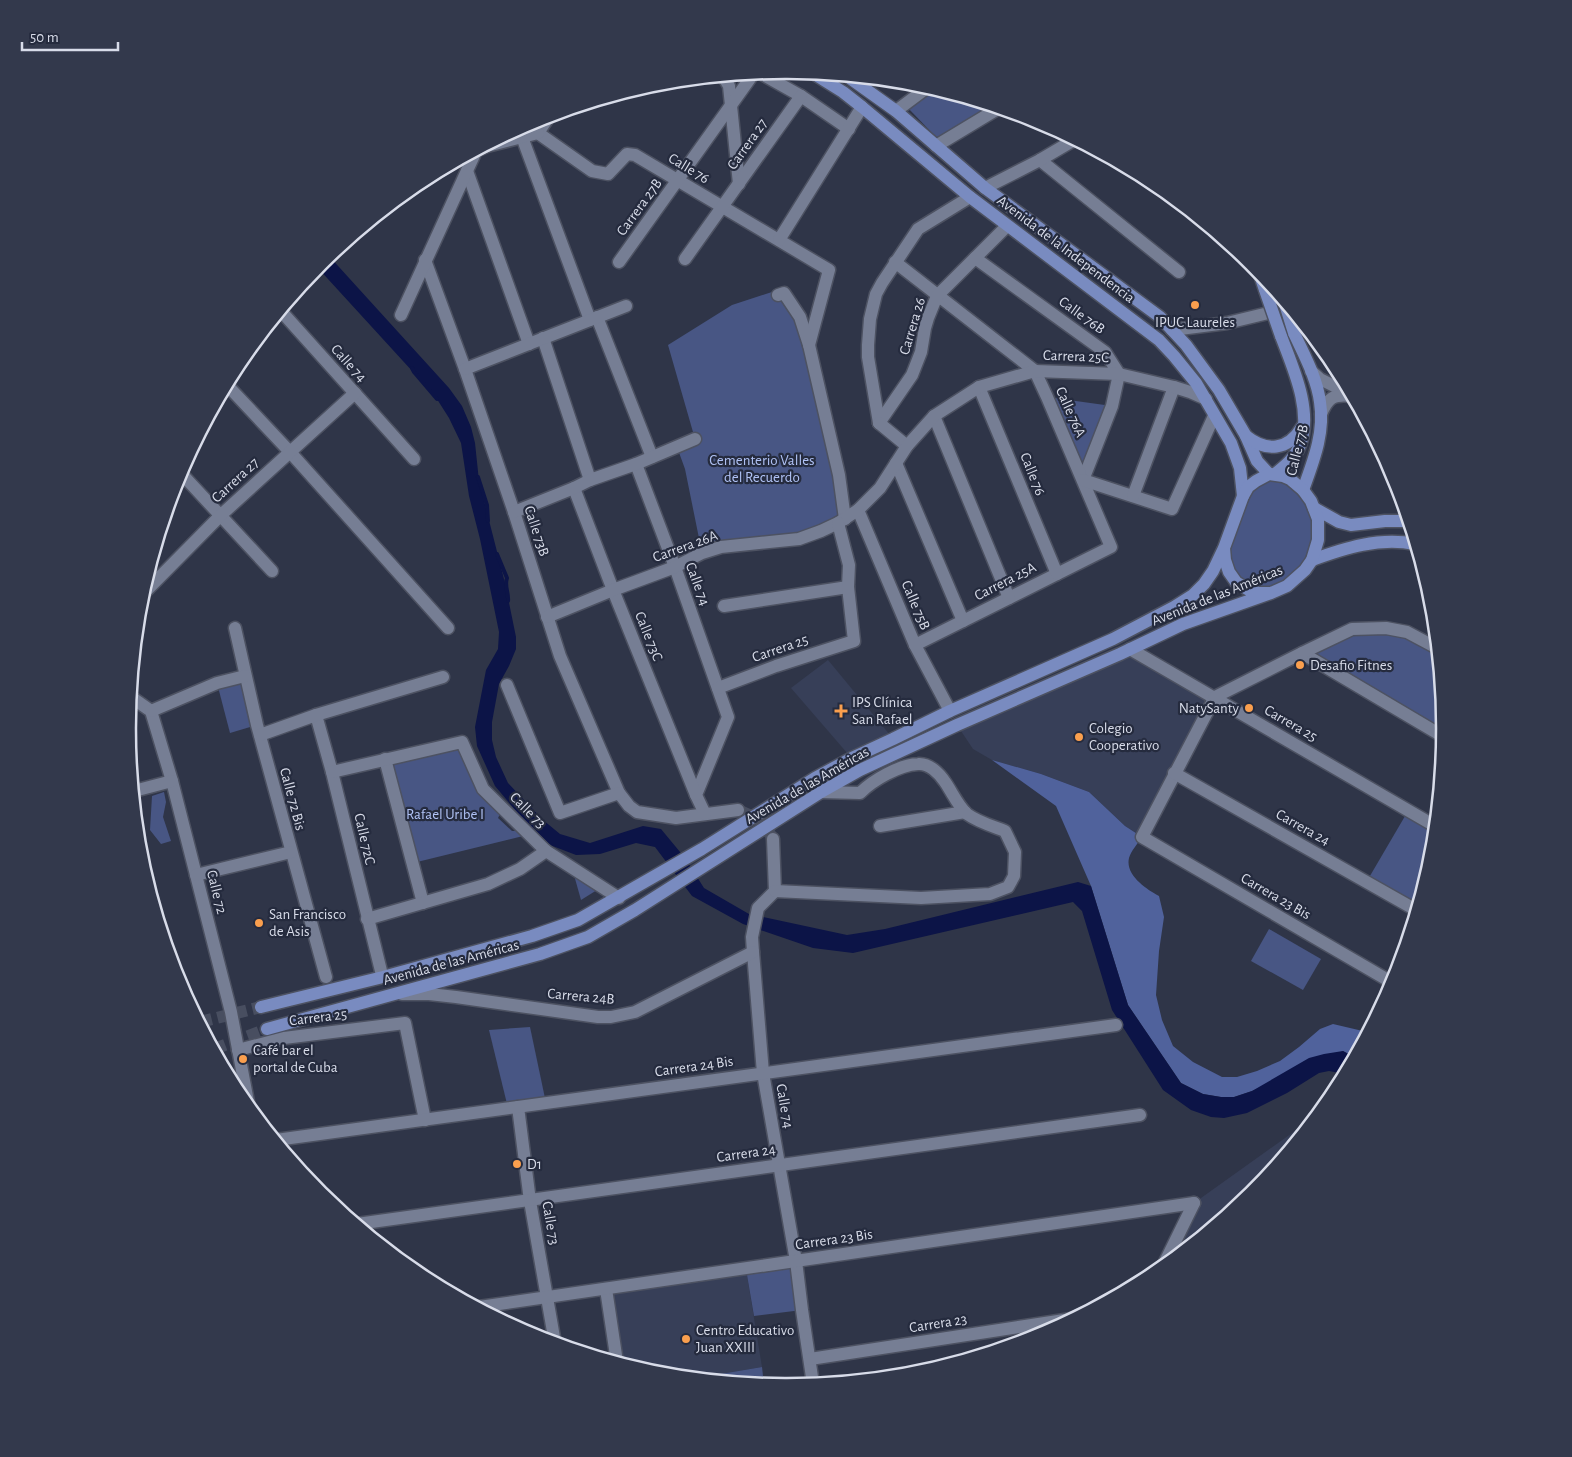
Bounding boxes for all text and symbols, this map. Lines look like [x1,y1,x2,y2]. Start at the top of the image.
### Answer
scale bar [22,20,119,52]
text: 50 m [30,30,59,45]
street label: Carrera 27 [725,116,770,172]
street label: Calle 76 [666,150,712,186]
street label: Carrera 27B [614,176,665,239]
street label: Avenida de la Independencia [994,193,1137,306]
street label: Calle 76B [1056,294,1108,337]
street label: Carrera 26 [897,296,928,357]
marker: IPUC Laureles [1189,299,1201,311]
place label: IPUC Laureles [1155,315,1235,330]
street label: Calle 74 [328,342,369,385]
street label: Carrera 25C [1043,348,1110,365]
street label: Calle 76A [1053,385,1088,440]
street label: Calle 77B [1284,423,1311,477]
street label: Calle 76 [1017,451,1048,498]
park label: Cementerio Valles del Recuerdo [709,453,815,485]
street label: Carrera 27 [209,455,262,506]
street label: Calle 73B [521,504,552,558]
street label: Carrera 26A [651,528,720,565]
street label: Carrera 25A [972,559,1039,603]
street label: Calle 74 [683,560,712,608]
street label: Avenida de las Américas [1150,562,1285,629]
street label: Calle 75B [898,578,933,632]
street label: Calle 73C [632,609,665,663]
street label: Carrera 25 [750,632,810,665]
place label: Desafio Fitnes [1310,658,1392,673]
marker: Desafio Fitnes [1294,659,1306,671]
place label: IPS Clínica San Rafael [852,695,913,727]
place label: NatySanty [1179,701,1240,716]
marker: NatySanty [1243,702,1255,714]
street label: Carrera 25 [1262,702,1320,745]
marker: IPS Clínica San Rafael [834,704,848,718]
place label: Colegio Cooperativo [1089,721,1159,753]
marker: Colegio Cooperativo [1073,731,1085,743]
street label: Avenida de las Américas [743,744,872,827]
street label: Calle 72 Bis [277,766,308,832]
street label: Calle 73 [507,790,548,831]
park label: Rafael Uribe I [406,807,484,822]
street label: Carrera 24 [1273,807,1332,848]
street label: Calle 72C [351,812,378,867]
street label: Calle 72 [204,869,229,916]
street label: Carrera 23 Bis [1238,870,1313,922]
place label: San Francisco de Asis [269,907,346,939]
marker: San Francisco de Asis [253,917,265,929]
street label: Avenida de las Américas [382,937,521,988]
street label: Carrera 24B [547,986,615,1007]
street label: Carrera 25 [288,1006,348,1028]
place label: Café bar el portal de Cuba [253,1043,338,1075]
marker: Café bar el portal de Cuba [237,1053,249,1065]
street label: Carrera 24 Bis [654,1054,734,1079]
street label: Calle 74 [773,1083,796,1130]
street label: Carrera 24 [716,1142,776,1165]
place label: D1 [527,1157,542,1172]
marker: D1 [511,1158,523,1170]
street label: Calle 73 [539,1200,562,1246]
street label: Carrera 23 Bis [794,1227,874,1252]
street label: Carrera 23 [908,1312,968,1335]
place label: Centro Educativo Juan XXIII [696,1323,794,1355]
marker: Centro Educativo Juan XXIII [680,1333,692,1345]

